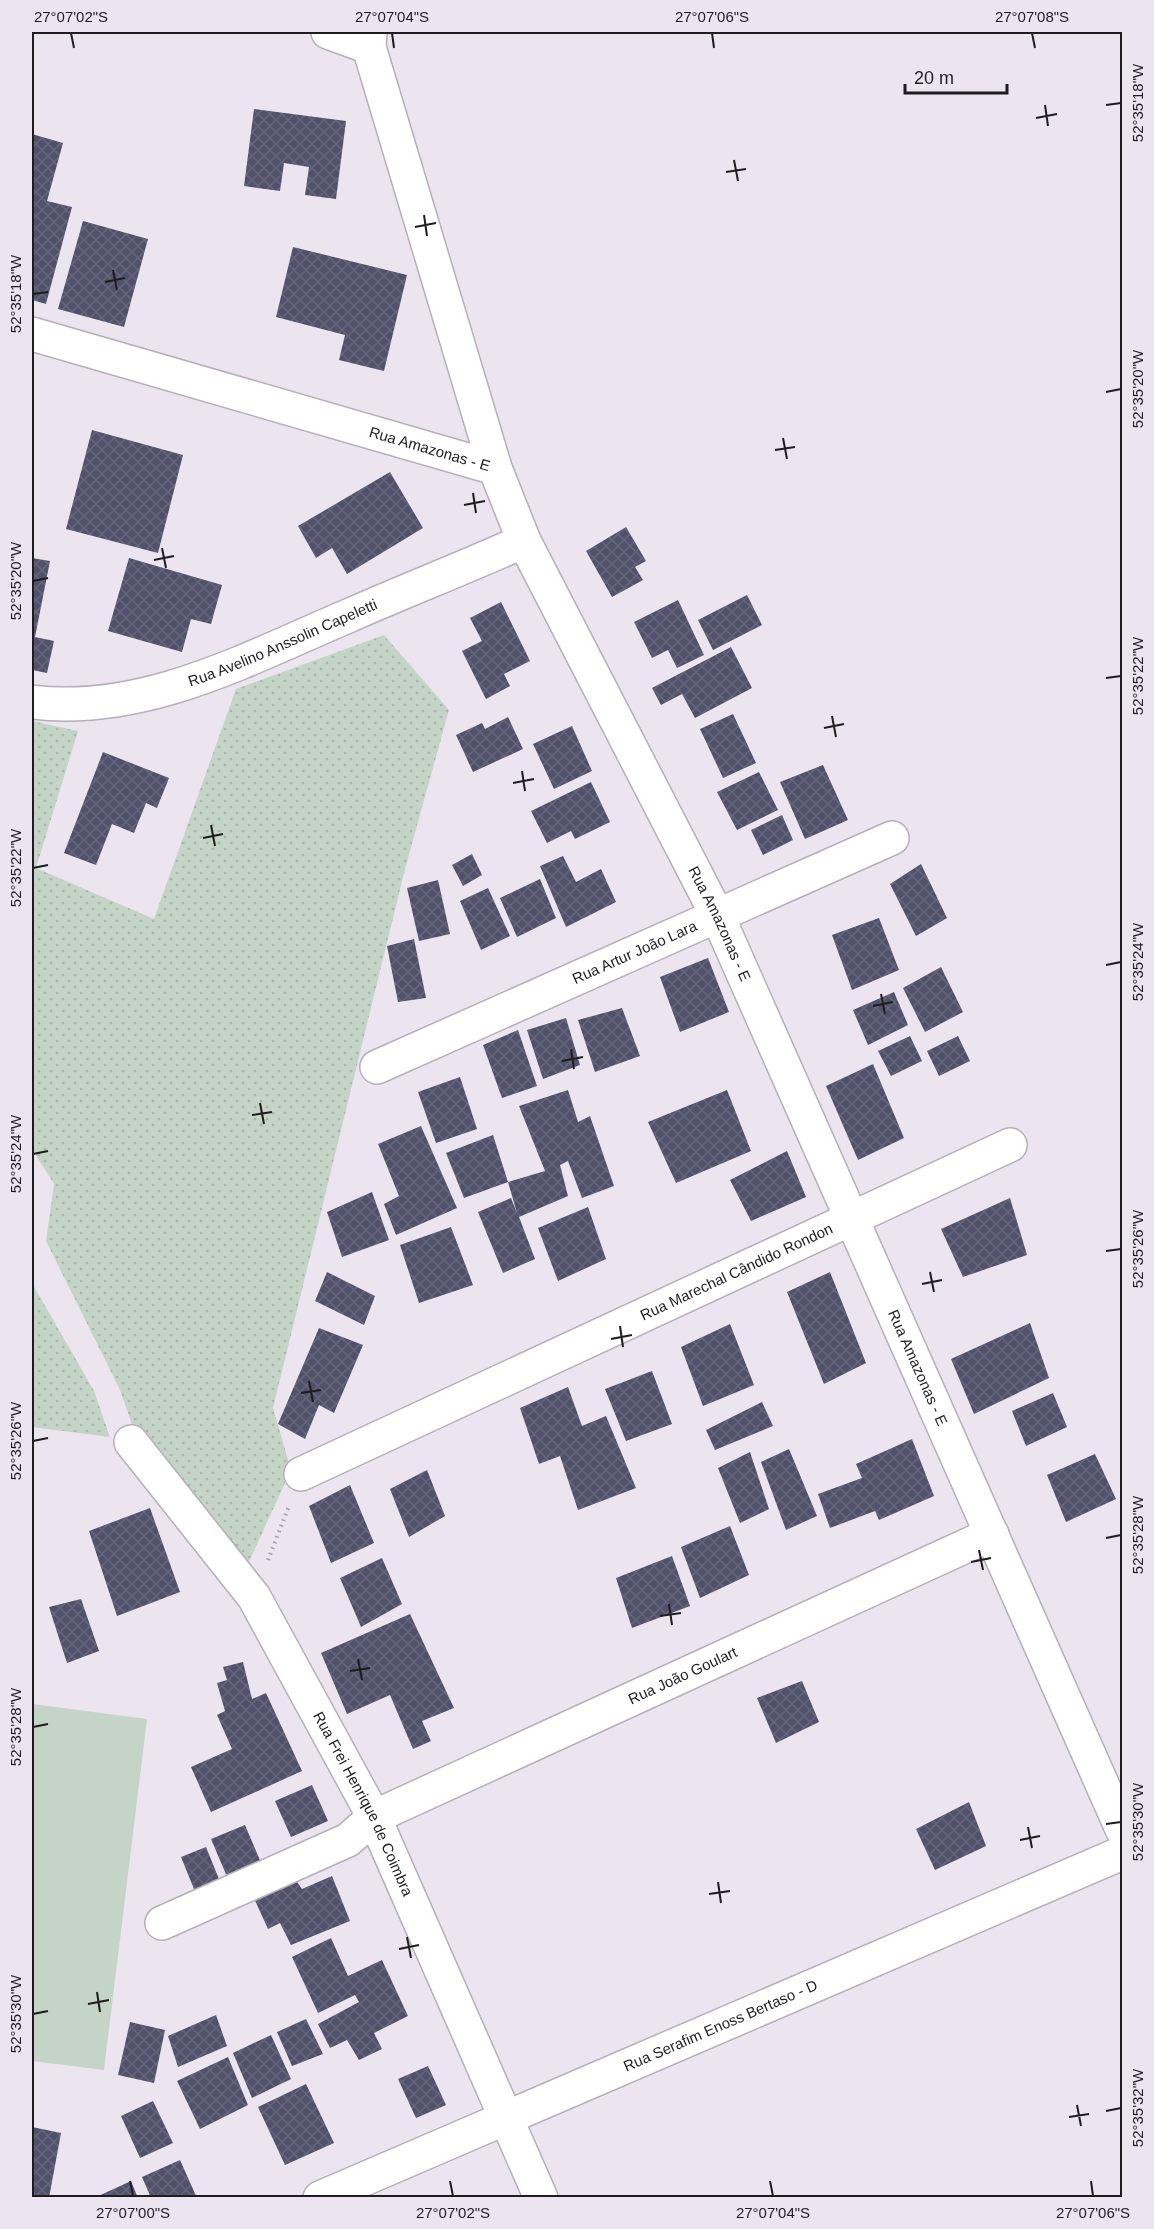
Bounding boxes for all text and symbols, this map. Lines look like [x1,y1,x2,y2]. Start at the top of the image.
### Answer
text: 27°07'02"S [34,8,108,25]
text: 27°07'04"S [355,8,429,25]
text: 27°07'06"S [675,8,749,25]
text: 27°07'08"S [995,8,1069,25]
scale bar [905,57,1007,95]
text: 52°35'18"W [1129,63,1146,142]
text: 20 m [914,68,954,88]
text: 52°35'18"W [7,254,24,333]
text: 52°35'20"W [1129,349,1146,428]
street label: Rua Amazonas - E [367,423,492,474]
text: 52°35'20"W [7,541,24,620]
street label: Rua Avelino Anssolin Capeletti [186,595,380,690]
text: 52°35'22"W [1129,636,1146,715]
text: 52°35'22"W [7,828,24,907]
street label: Rua Amazonas - E [685,863,754,984]
street label: Rua Artur João Lara [570,917,700,987]
text: 52°35'24"W [1129,922,1146,1001]
text: 52°35'24"W [7,1114,24,1193]
text: 52°35'26"W [1129,1209,1146,1288]
street label: Rua Marechal Cândido Rondon [637,1220,835,1323]
street label: Rua Amazonas - E [885,1307,951,1428]
text: 52°35'26"W [7,1401,24,1480]
text: 52°35'28"W [1129,1495,1146,1574]
street label: Rua João Goulart [626,1643,740,1707]
text: 52°35'28"W [7,1687,24,1766]
street label: Rua Frei Henrique de Coimbra [310,1709,417,1899]
text: 52°35'30"W [1129,1782,1146,1861]
text: 52°35'30"W [7,1974,24,2053]
street label: Rua Serafim Enoss Bertaso - D [621,1976,820,2074]
text: 52°35'32"W [1129,2068,1146,2147]
text: 27°07'00"S [96,2204,170,2221]
text: 27°07'02"S [416,2204,490,2221]
text: 27°07'04"S [736,2204,810,2221]
text: 27°07'06"S [1056,2204,1130,2221]

